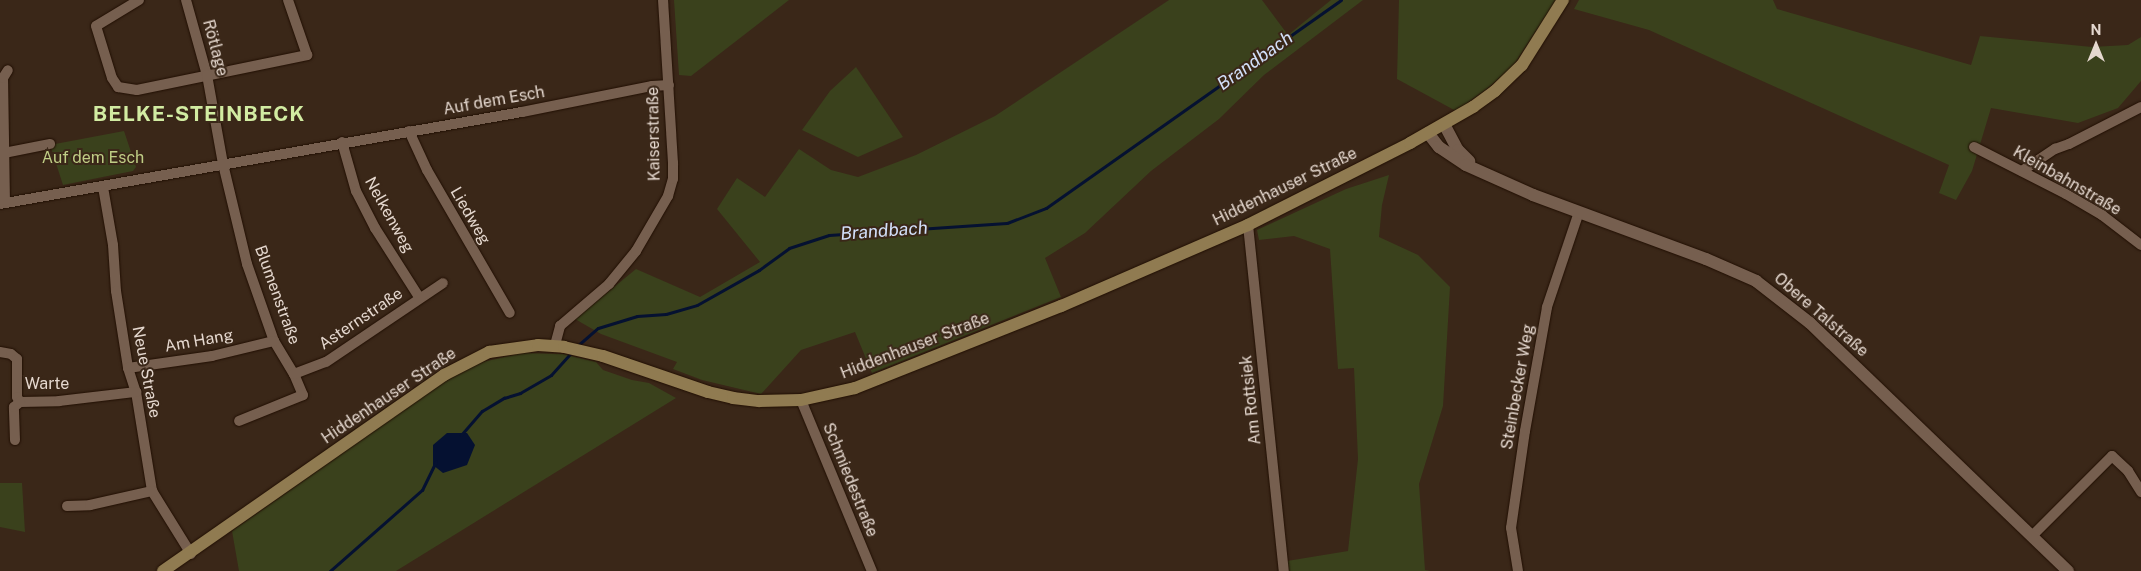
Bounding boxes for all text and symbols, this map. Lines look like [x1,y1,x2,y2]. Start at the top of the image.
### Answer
street label: Rötlage [198,18,232,78]
north arrow [2071,20,2121,70]
text: N [2091,22,2101,38]
water label: Brandbach [1213,27,1297,95]
street label: Auf dem Esch [442,83,546,119]
street label: Kaiserstraße [644,87,664,181]
district label: BELKE-STEINBECK [91,101,307,127]
street label: Kleinbahnstraße [2009,142,2125,220]
street label: Hiddenhauser Straße [1210,144,1360,230]
park label: Auf dem Esch [42,148,144,168]
street label: Nelkenweg [360,174,418,256]
street label: Liedweg [446,184,494,248]
water label: Brandbach [840,217,928,245]
street label: Blumenstraße [250,243,304,347]
street label: Obere Talstraße [1770,269,1872,361]
street label: Asternstraße [315,284,407,354]
street label: Hiddenhauser Straße [838,309,992,383]
street label: Steinbecker Weg [1497,323,1539,451]
street label: Neue Straße [128,324,164,420]
street label: Am Hang [163,326,235,356]
street label: Hiddenhauser Straße [318,344,460,448]
street label: Am Rottsiek [1237,354,1265,446]
street label: Warte [25,374,69,394]
street label: Schmiedestraße [818,420,882,540]

